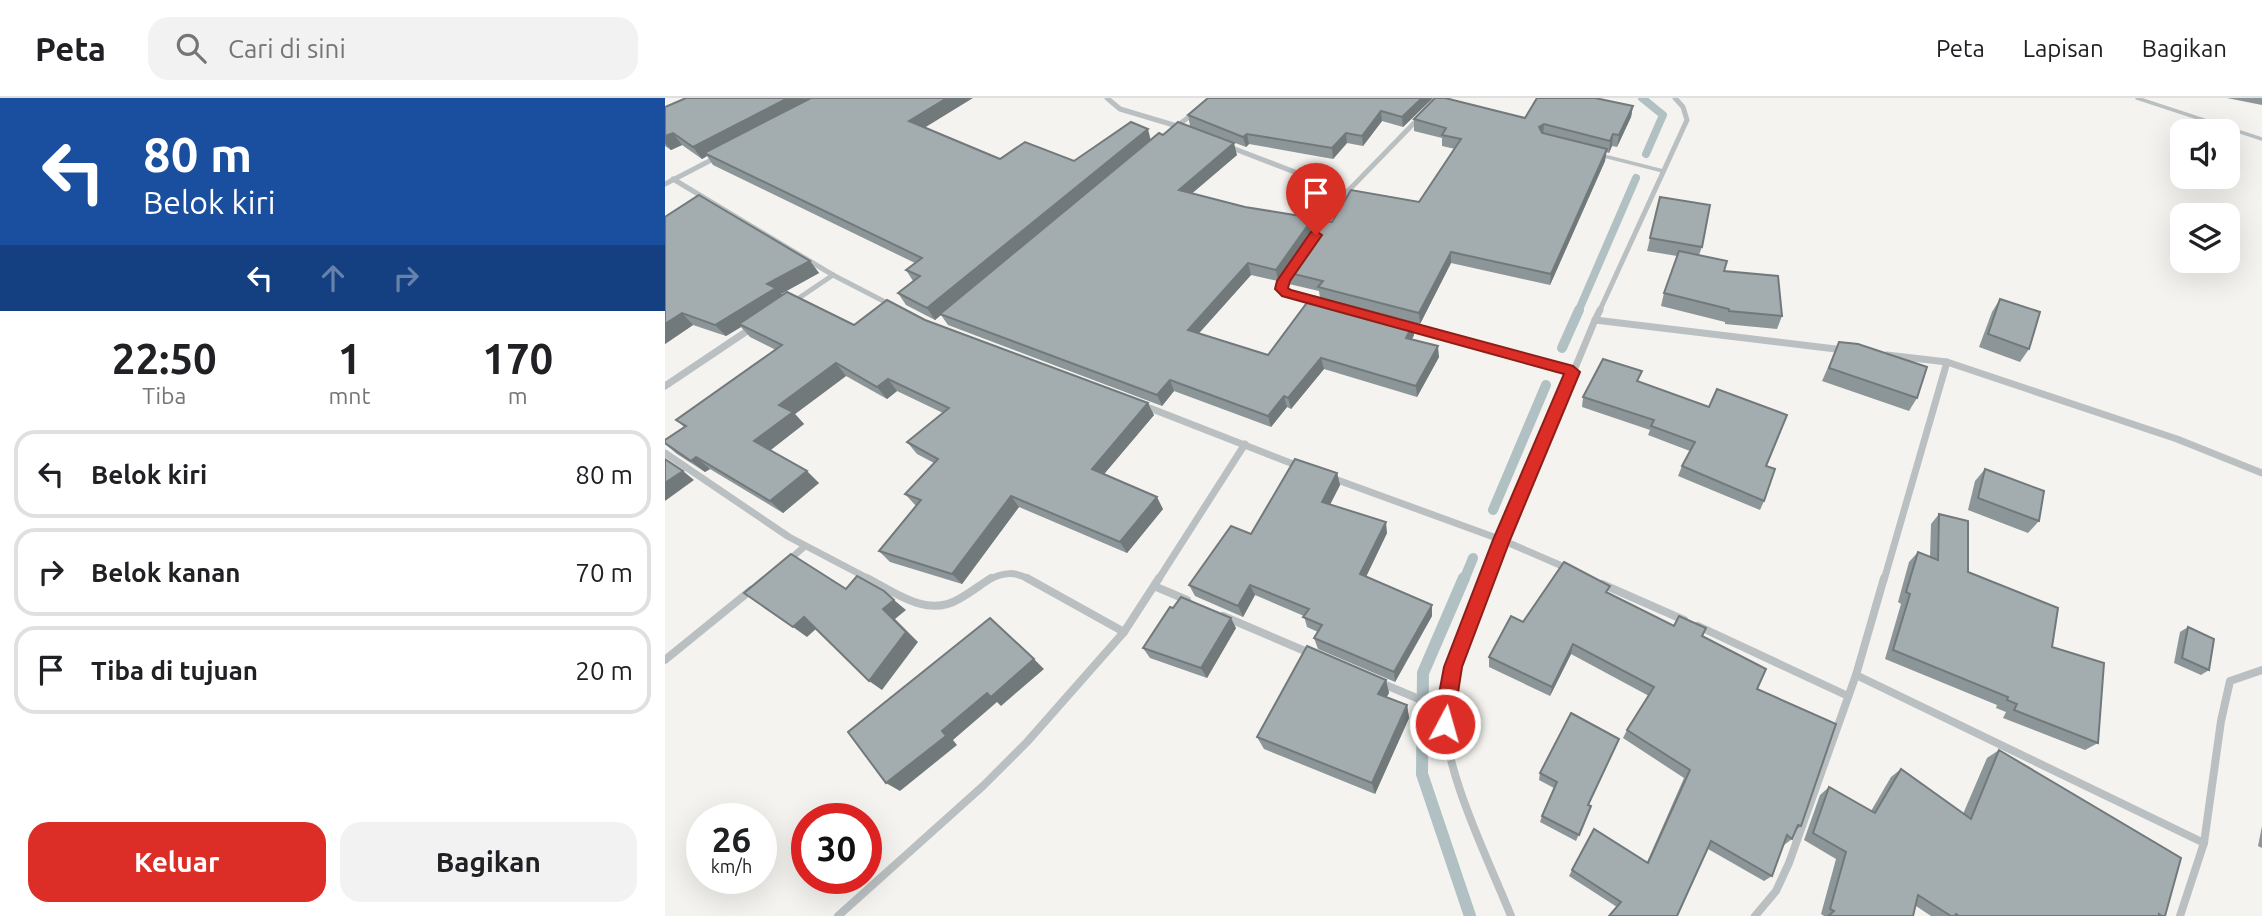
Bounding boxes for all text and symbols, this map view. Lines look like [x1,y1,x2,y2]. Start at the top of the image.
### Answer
search box [148,17,638,80]
icon: search [172,29,210,67]
text: Peta [35,30,106,67]
text: Cari di sini [228,34,346,63]
text: Peta [1936,35,1985,62]
text: Lapisan [2023,35,2104,62]
text: Bagikan [2142,35,2227,62]
map controls [2170,119,2240,273]
button: sound [2170,119,2240,189]
icon: left [28,126,119,217]
text: 80 m [143,126,252,181]
pin [1286,163,1346,235]
icon: arrive [1297,174,1335,212]
text: Belok kiri [143,184,275,220]
button: layers [2170,203,2240,273]
icon: left [241,259,279,297]
icon: ahead [314,259,352,297]
icon: right [387,259,425,297]
text: 22:50 [112,335,217,382]
text: 1 [338,335,361,382]
text: 170 [482,335,553,382]
text: Tiba [142,383,186,408]
text: mnt [328,383,371,408]
text: m [508,383,528,408]
icon: left [32,455,70,493]
text: Belok kiri [91,460,207,489]
text: 80 m [575,460,633,489]
icon: right [32,553,70,591]
text: Belok kanan [91,558,241,587]
text: 70 m [575,558,633,587]
icon: arrive [32,651,70,689]
text: Tiba di tujuan [91,656,258,685]
text: 20 m [575,656,633,685]
position arrow [1408,687,1482,761]
speed limit sign: 30 [791,803,882,894]
text: 26 [712,819,751,859]
button: Keluar [28,822,326,902]
button: Bagikan [340,822,637,902]
text: km/h [711,856,752,876]

